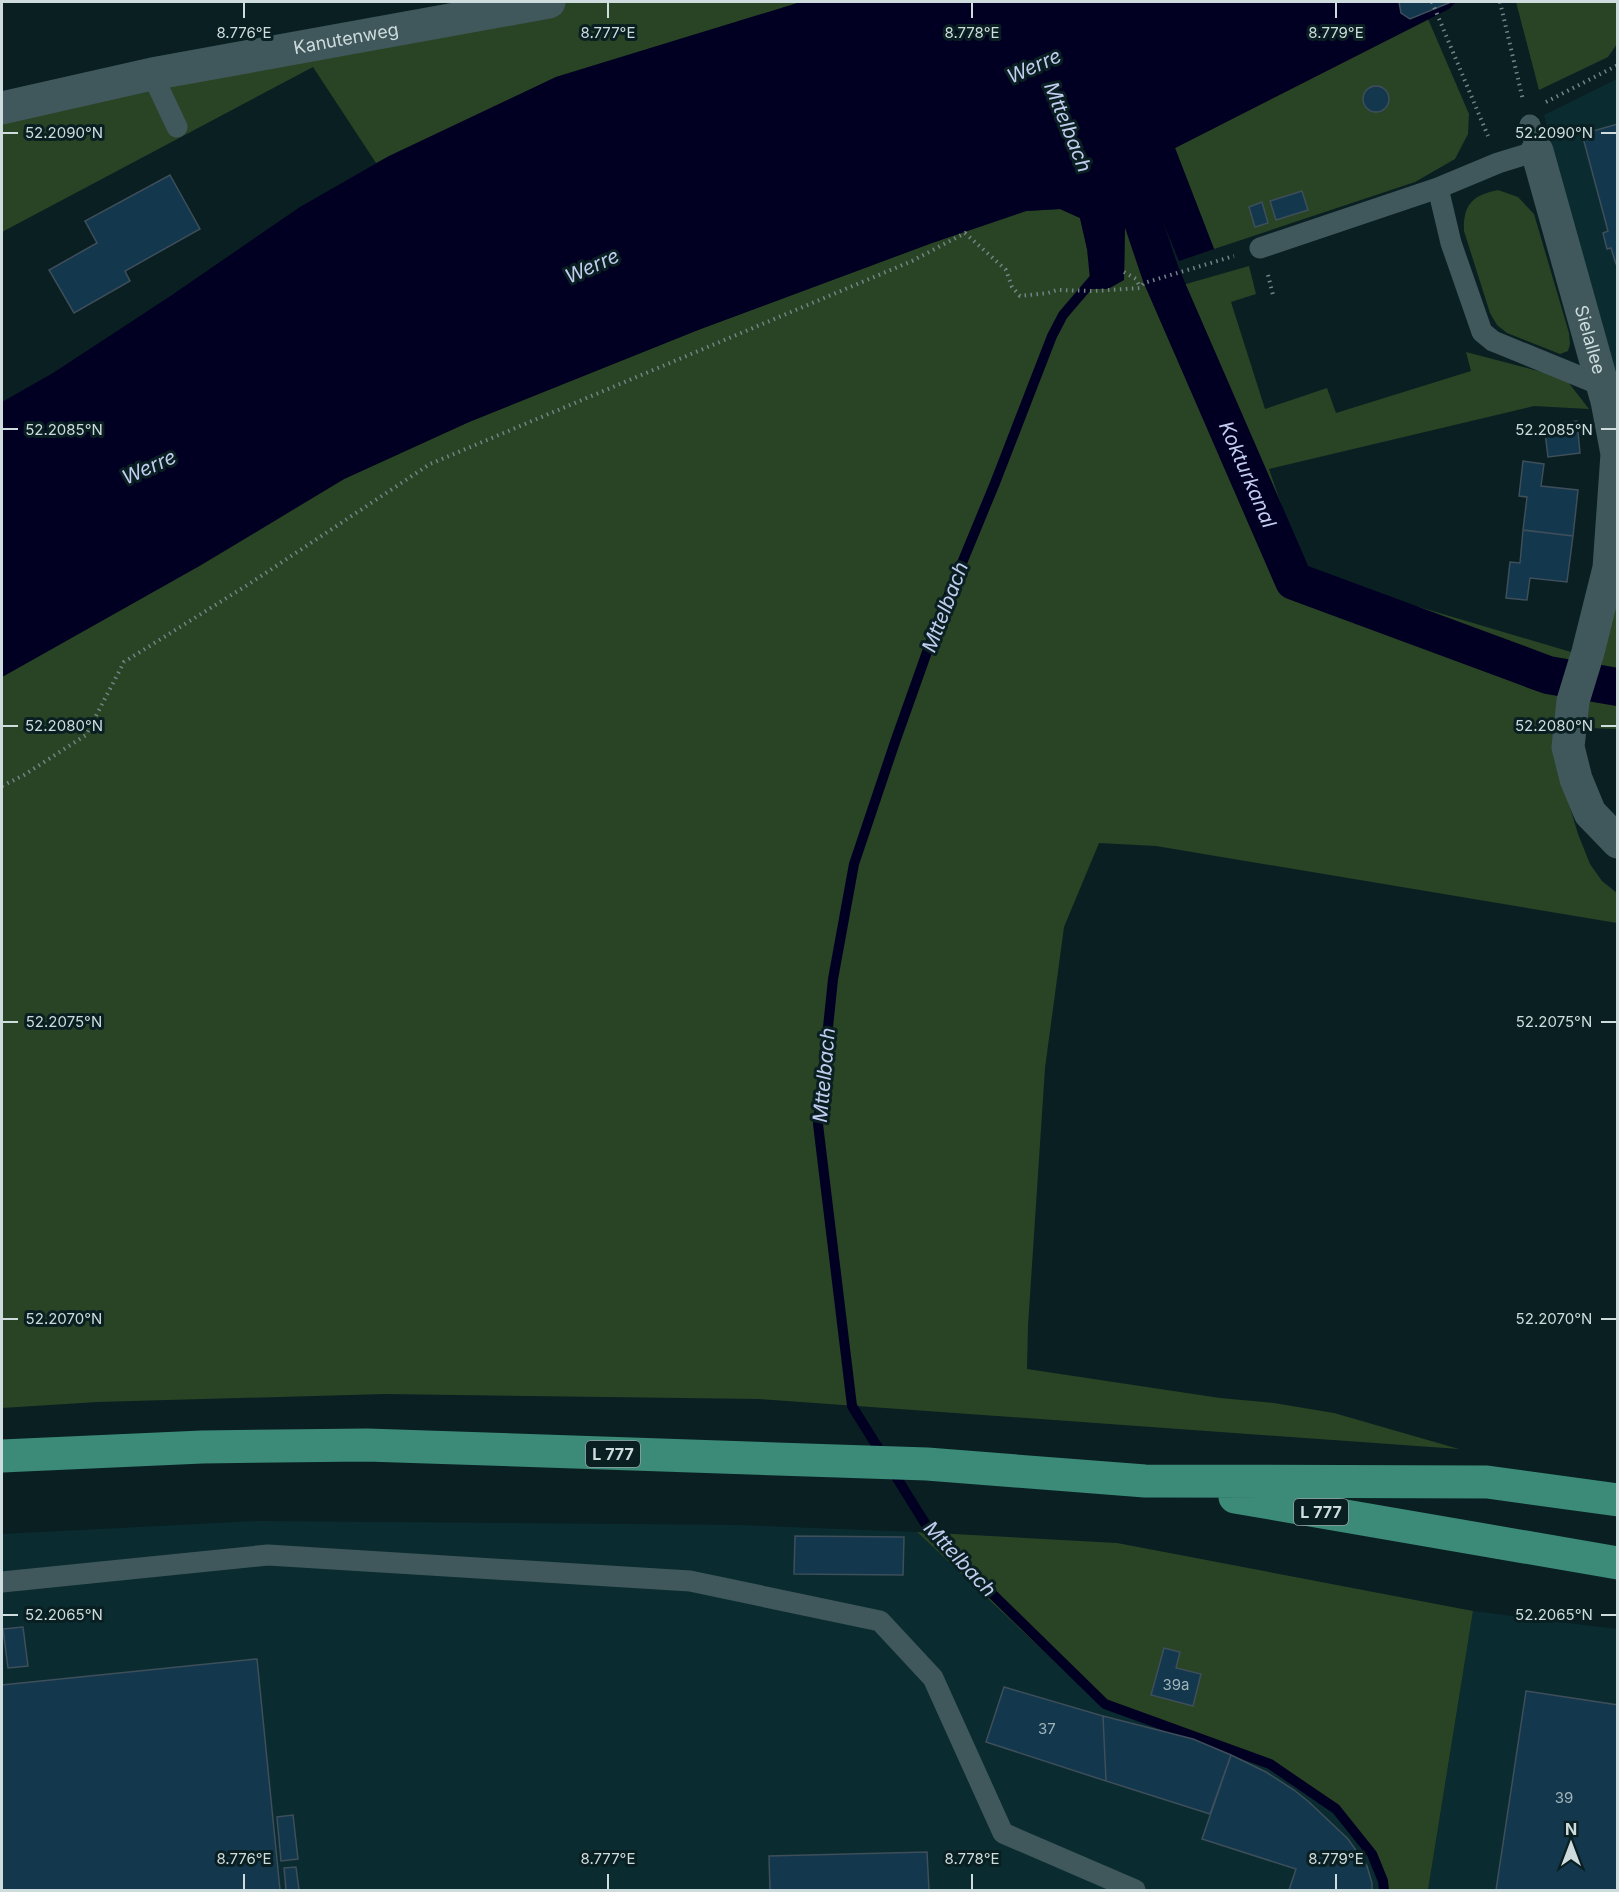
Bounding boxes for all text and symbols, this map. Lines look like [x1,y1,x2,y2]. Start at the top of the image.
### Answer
street label: Kanutenweg [292,19,400,58]
text: 8.776°E [216,23,272,42]
text: 8.777°E [581,23,635,42]
text: 8.778°E [944,23,1000,42]
text: 8.779°E [1308,23,1364,42]
water label: Werre [1003,43,1065,89]
water label: Mttelbach [1039,78,1097,176]
text: 52.2090°N [25,123,103,142]
text: 52.2090°N [1515,123,1593,142]
water label: Werre [561,243,623,289]
street label: Sielallee [1571,303,1610,376]
water label: Kokturkanal [1214,418,1281,532]
text: 52.2085°N [25,420,103,439]
text: 52.2085°N [1515,420,1593,439]
water label: Werre [118,444,180,490]
water label: Mttelbach [917,558,973,656]
text: 52.2080°N [25,716,103,735]
text: 52.2080°N [1515,716,1593,735]
text: 52.2075°N [26,1012,102,1031]
text: 52.2075°N [1516,1012,1592,1031]
water label: Mttelbach [808,1027,840,1123]
text: 52.2070°N [26,1309,102,1328]
text: 52.2070°N [1516,1309,1592,1328]
road number: L 777 [586,1441,640,1467]
road number: L 777 [1294,1499,1348,1525]
water label: Mttelbach [919,1516,1001,1602]
text: 52.2065°N [25,1605,103,1624]
text: 52.2065°N [1515,1605,1593,1624]
house number: 39a [1163,1675,1190,1694]
house number: 37 [1038,1719,1056,1738]
house number: 39 [1555,1788,1573,1807]
north arrow [1541,1814,1601,1874]
text: N [1565,1819,1577,1839]
text: 8.776°E [216,1849,272,1868]
text: 8.777°E [581,1849,635,1868]
text: 8.778°E [944,1849,1000,1868]
text: 8.779°E [1308,1849,1364,1868]

